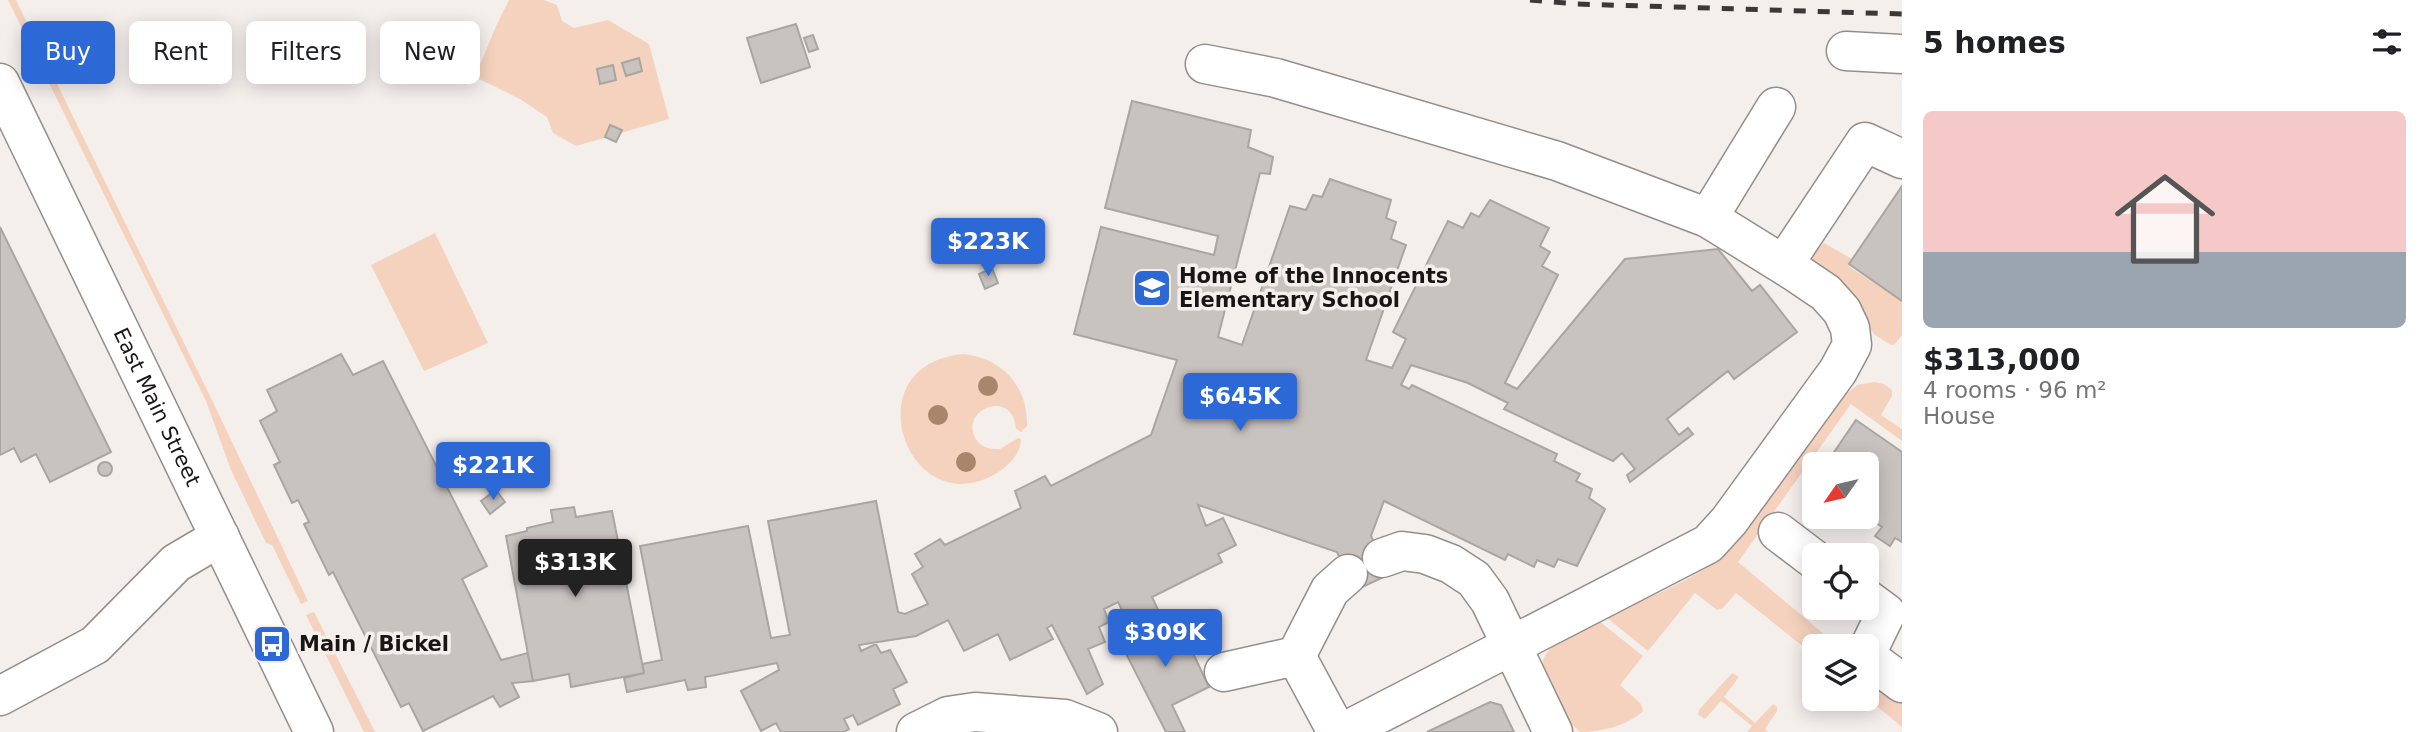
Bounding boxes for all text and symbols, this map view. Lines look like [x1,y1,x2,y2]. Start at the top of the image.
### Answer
chip: Buy [21,21,115,84]
chip: Rent [129,21,232,84]
chip: Filters [246,21,366,84]
chip: New [380,21,480,84]
icon: filters [2368,23,2406,61]
text: 5 homes [1923,25,2066,60]
icon: home [2102,156,2228,282]
pin: $223K [939,218,1037,278]
text: $223K [947,228,1029,254]
place label: Home of the Innocents Elementary School [1179,264,1448,312]
school or university icon: Home of the Innocents Elementary School [1131,267,1173,309]
street label: East Main Street [108,324,205,490]
text: $313,000 [1923,342,2081,377]
pin: $645K [1191,374,1289,433]
text: 4 rooms · 96 m² [1923,377,2107,403]
text: $645K [1199,383,1281,409]
text: House [1923,403,1995,429]
pin: $221K [444,442,542,502]
text: $221K [452,452,534,478]
north arrow [1802,452,1880,528]
map controls [1802,452,1879,711]
pin: $313K [526,540,624,599]
button: locate [1802,543,1879,620]
text: $313K [534,549,616,575]
pin: $309K [1116,610,1214,669]
text: $309K [1124,619,1206,645]
bus stop icon: Main / Bickel [251,623,293,665]
place label: Main / Bickel [299,632,449,656]
button: layers [1802,634,1879,711]

